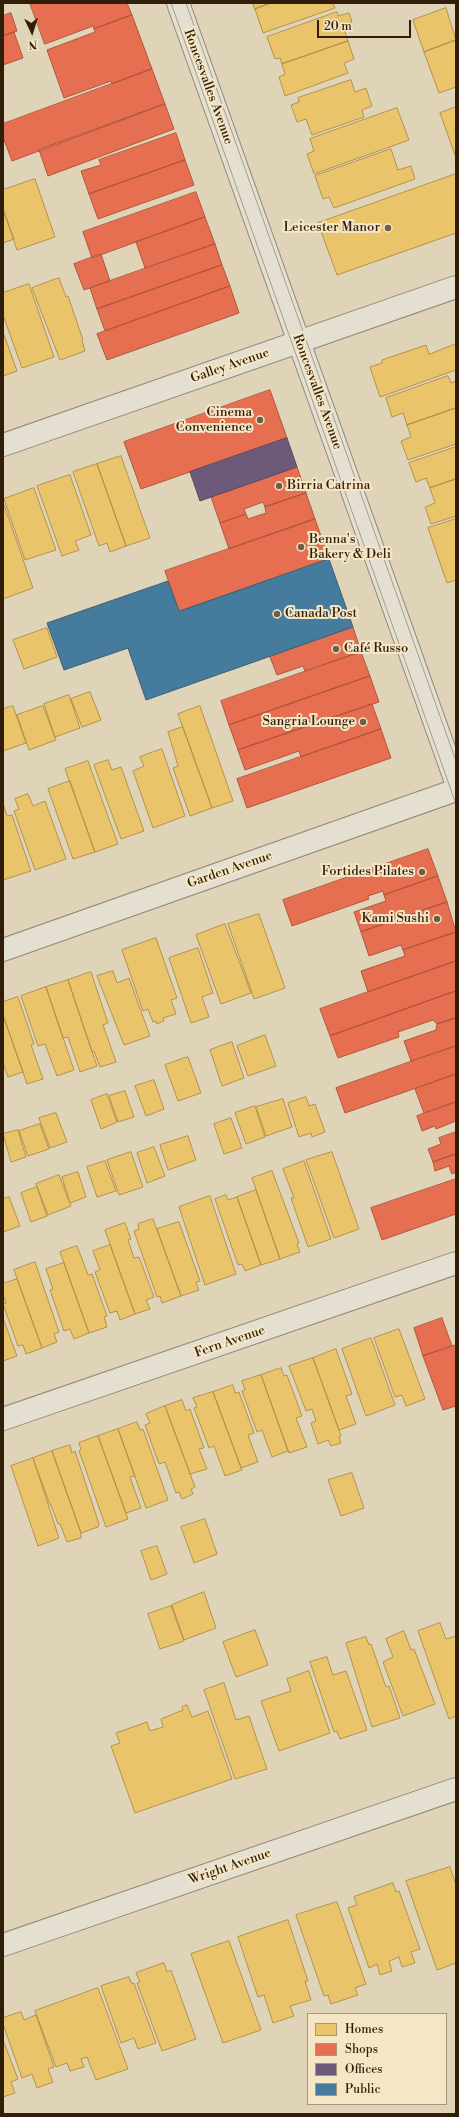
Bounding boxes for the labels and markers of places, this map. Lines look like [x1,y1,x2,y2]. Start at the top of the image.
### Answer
place label: Leicester Manor [284,220,380,236]
marker: Leicester Manor [383,223,393,233]
place label: Cinema Convenience [176,405,252,436]
marker: Cinema Convenience [255,415,265,425]
place label: Birria Catrina [287,478,370,494]
marker: Birria Catrina [274,481,284,491]
place label: Benna's Bakery & Deli [309,532,391,563]
marker: Benna's Bakery & Deli [296,542,306,552]
place label: Canada Post [285,606,357,622]
marker: Canada Post [272,609,282,619]
place label: Café Russo [344,641,408,657]
marker: Café Russo [331,644,341,654]
place label: Sangria Lounge [263,714,355,730]
marker: Sangria Lounge [358,717,368,727]
place label: Fortides Pilates [322,864,414,880]
marker: Fortides Pilates [417,867,427,877]
place label: Kami Sushi [361,911,429,927]
marker: Kami Sushi [432,914,442,924]

